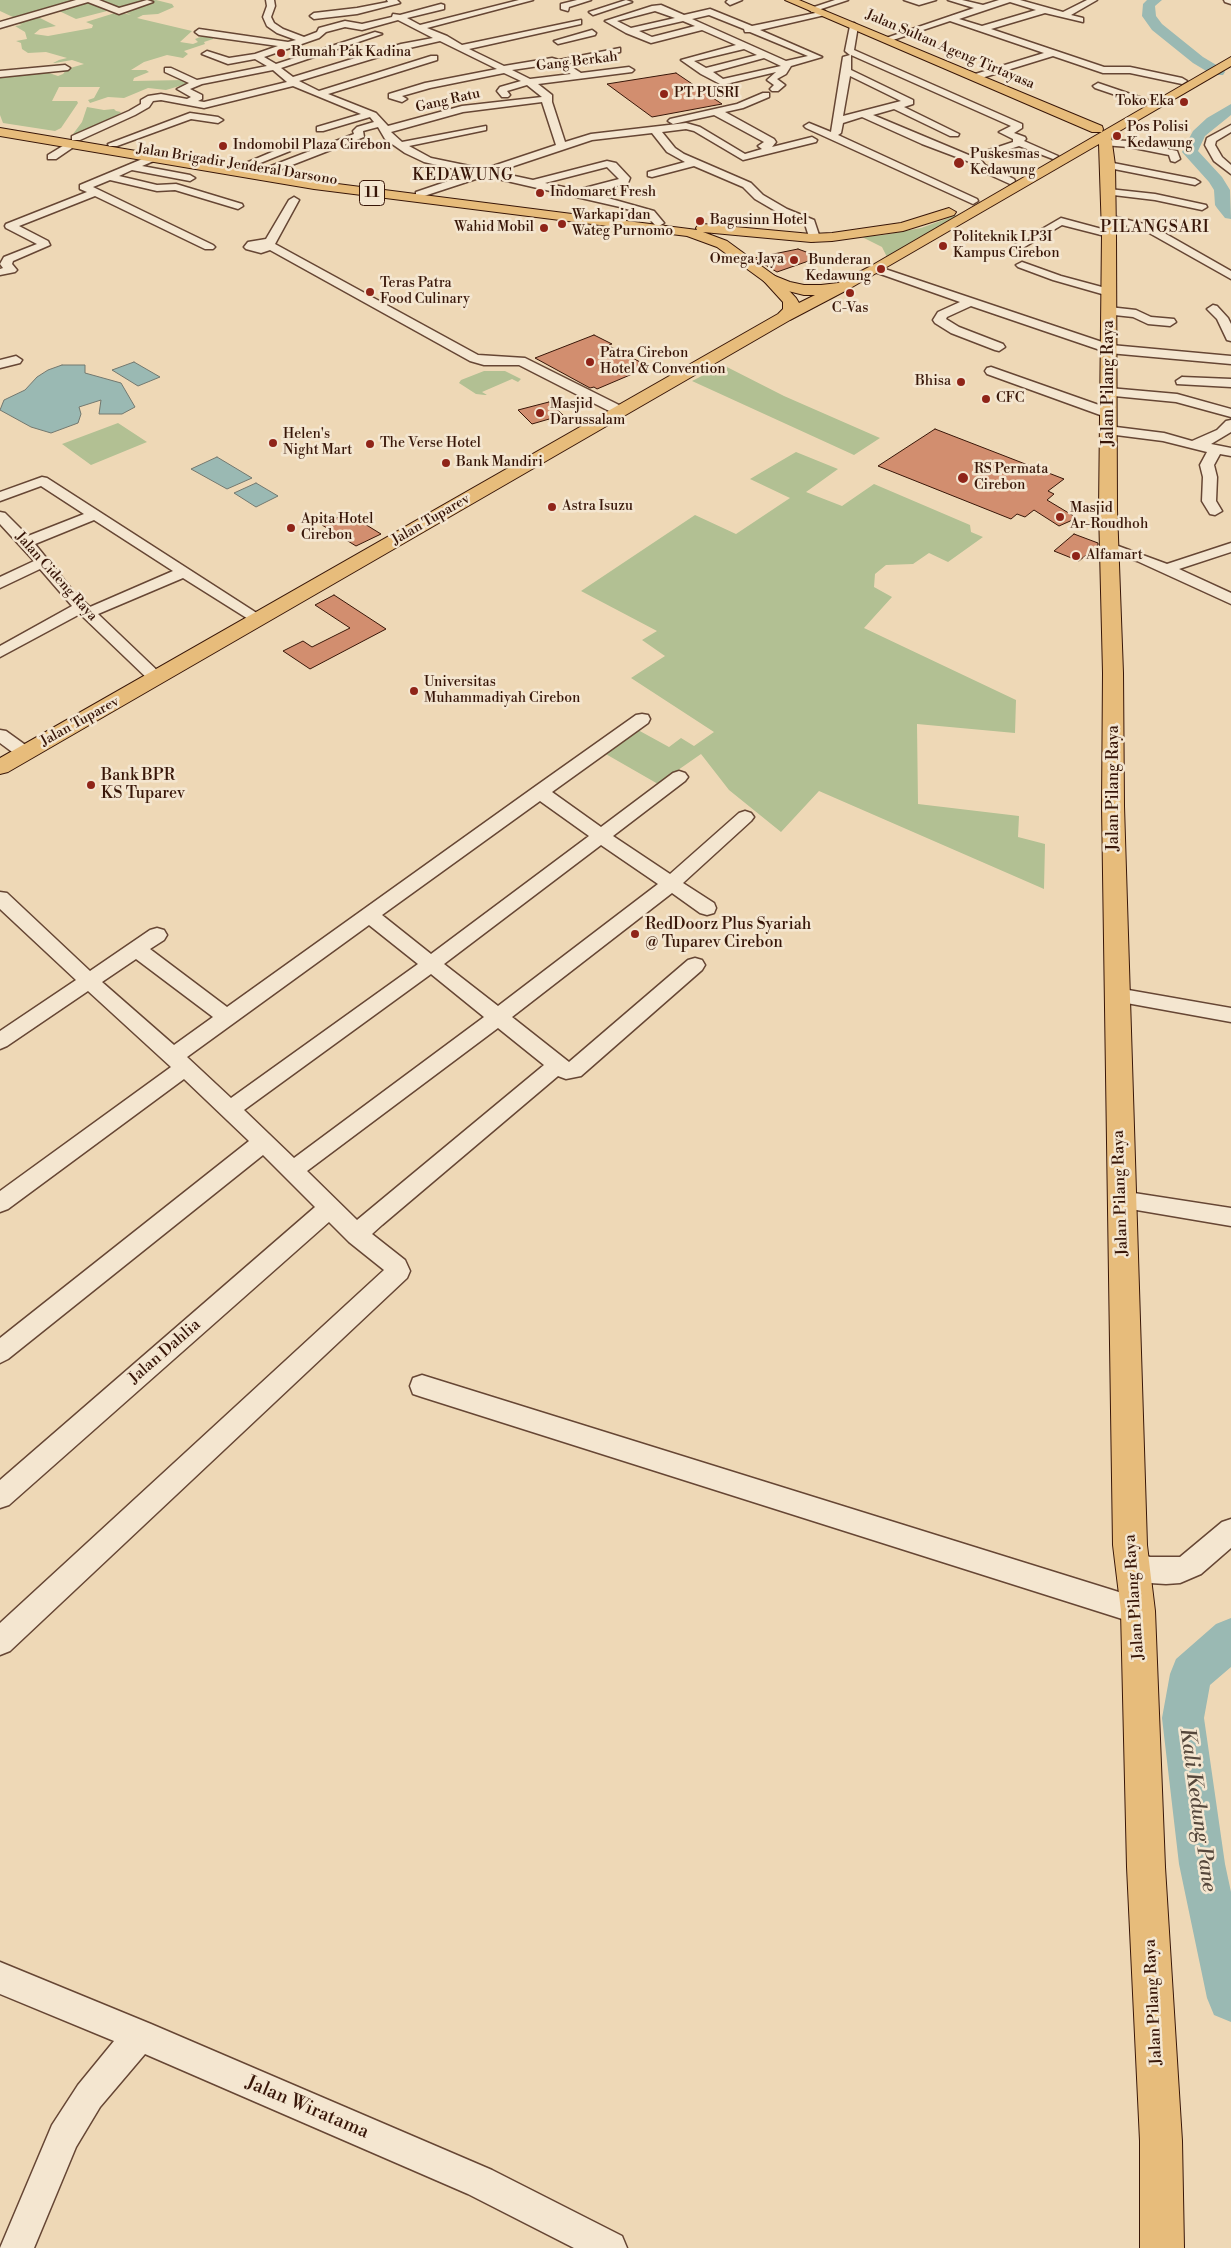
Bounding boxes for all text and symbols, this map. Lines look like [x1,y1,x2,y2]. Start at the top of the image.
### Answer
street label: Jalan Sultan Ageng Tirtayasa [863,7,1037,93]
place label: Rumah Pak Kadina [291,45,411,61]
marker: Rumah Pak Kadina [275,47,287,59]
street label: Gang Berkah [535,49,619,75]
street label: Gang Ratu [414,85,482,117]
place label: PT PUSRI [674,86,739,102]
marker: PT PUSRI [658,88,670,100]
place label: Toko Eka [1115,94,1174,110]
marker: Toko Eka [1178,96,1190,108]
place label: Pos Polisi Kedawung [1127,120,1192,152]
marker: Pos Polisi Kedawung [1111,130,1123,142]
place label: Indomobil Plaza Cirebon [233,138,391,154]
marker: Indomobil Plaza Cirebon [217,140,229,152]
street label: Jalan Brigadir Jenderal Darsono [136,141,338,189]
place label: Puskesmas Kedawung [970,147,1040,180]
marker: Puskesmas Kedawung [952,156,966,170]
district label: KEDAWUNG [411,166,515,186]
road number: 11 [360,180,384,206]
place label: Indomaret Fresh [550,185,656,201]
marker: Indomaret Fresh [534,187,546,199]
place label: Warkapi dan Wateg Purnomo [572,208,673,240]
place label: Bagusinn Hotel [710,213,808,229]
marker: Bagusinn Hotel [694,215,706,227]
marker: Warkapi dan Wateg Purnomo [556,218,568,230]
district label: PILANGSARI [1099,218,1211,238]
place label: Wahid Mobil [454,220,534,236]
marker: Wahid Mobil [538,222,550,234]
place label: Politeknik LP3I Kampus Cirebon [953,230,1060,262]
marker: Politeknik LP3I Kampus Cirebon [937,240,949,252]
place label: Omega Jaya [710,252,784,268]
place label: Bunderan Kedawung [806,253,871,286]
marker: Omega Jaya [788,254,800,266]
marker: Bunderan Kedawung [875,263,887,275]
place label: Teras Patra Food Culinary [380,276,470,308]
marker: Teras Patra Food Culinary [364,286,376,298]
marker: C-Vas [844,287,856,299]
place label: C-Vas [832,301,868,317]
street label: Jalan Pilang Raya [1099,320,1119,446]
place label: Patra Cirebon Hotel & Convention [600,346,726,378]
marker: Patra Cirebon Hotel & Convention [584,356,596,368]
place label: Bhisa [915,374,951,390]
marker: Bhisa [955,376,967,388]
place label: CFC [996,391,1024,407]
marker: CFC [980,393,992,405]
place label: Masjid Darussalam [550,397,625,430]
marker: Masjid Darussalam [534,407,546,419]
place label: Helen's Night Mart [283,427,352,460]
place label: The Verse Hotel [380,436,481,452]
marker: Helen's Night Mart [267,437,279,449]
marker: The Verse Hotel [364,438,376,450]
place label: Bank Mandiri [456,455,543,471]
marker: Bank Mandiri [440,457,452,469]
place label: RS Permata Cirebon [974,462,1048,494]
marker: RS Permata Cirebon [956,471,970,485]
street label: Jalan Tuparev [389,491,473,549]
place label: Astra Isuzu [562,499,633,515]
marker: Astra Isuzu [546,501,558,513]
place label: Masjid Ar-Roudhoh [1070,501,1148,534]
marker: Masjid Ar-Roudhoh [1054,511,1066,523]
place label: Apita Hotel Cirebon [301,512,373,544]
marker: Apita Hotel Cirebon [285,522,297,534]
street label: Jalan Cideng Raya [12,529,100,625]
place label: Alfamart [1086,548,1143,564]
marker: Alfamart [1070,550,1082,562]
place label: Universitas Muhammadiyah Cirebon [424,675,580,708]
marker: Universitas Muhammadiyah Cirebon [408,685,420,697]
street label: Jalan Tuparev [38,694,122,750]
street label: Jalan Pilang Raya [1104,725,1124,851]
place label: Bank BPR KS Tuparev [101,766,185,804]
marker: Bank BPR KS Tuparev [85,779,97,791]
place label: RedDoorz Plus Syariah @ Tuparev Cirebon [645,915,811,953]
marker: RedDoorz Plus Syariah @ Tuparev Cirebon [629,928,641,940]
street label: Jalan Pilang Raya [1109,1130,1133,1256]
street label: Jalan Dahlia [125,1316,205,1388]
street label: Jalan Pilang Raya [1121,1534,1149,1660]
water label: Kali Kedung Pane [1173,1726,1221,1894]
street label: Jalan Pilang Raya [1141,1939,1167,2065]
street label: Jalan Wiratama [242,2072,372,2144]

